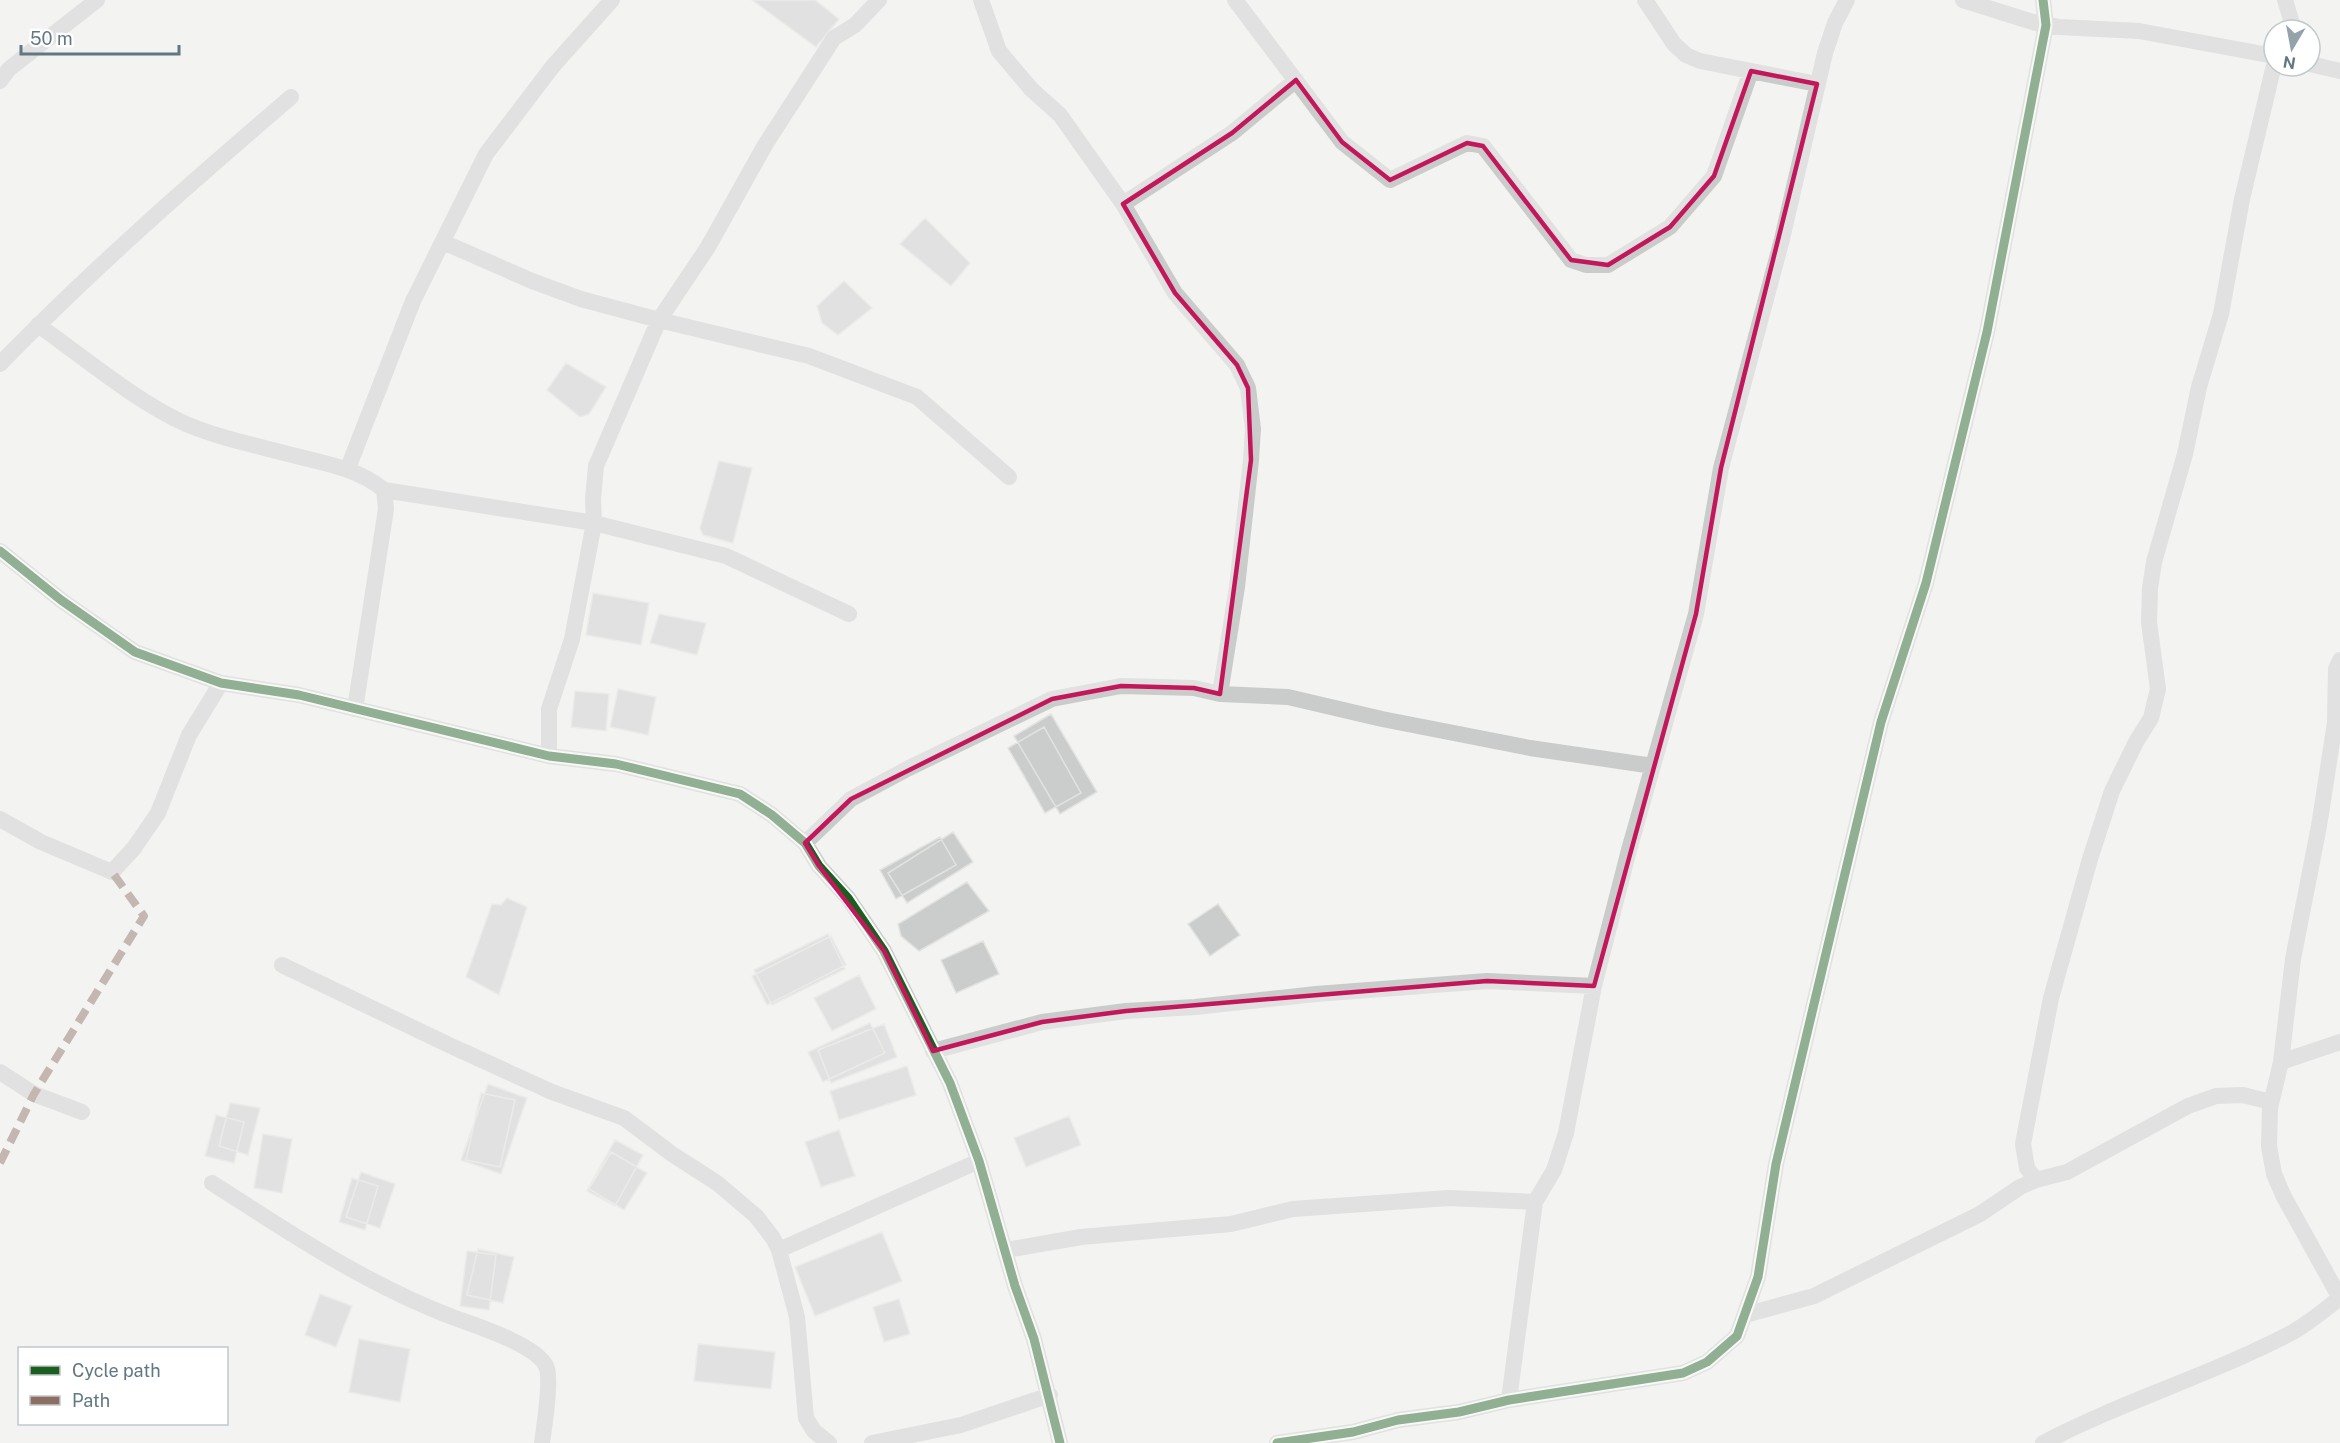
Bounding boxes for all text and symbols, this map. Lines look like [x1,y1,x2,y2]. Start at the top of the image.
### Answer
scale bar [21,18,178,56]
north arrow [2262,18,2322,78]
text: 50 m [30,28,73,49]
text: N [2282,52,2297,73]
legend [18,1347,228,1425]
text: Cycle path [72,1360,161,1381]
text: Path [72,1390,110,1411]

